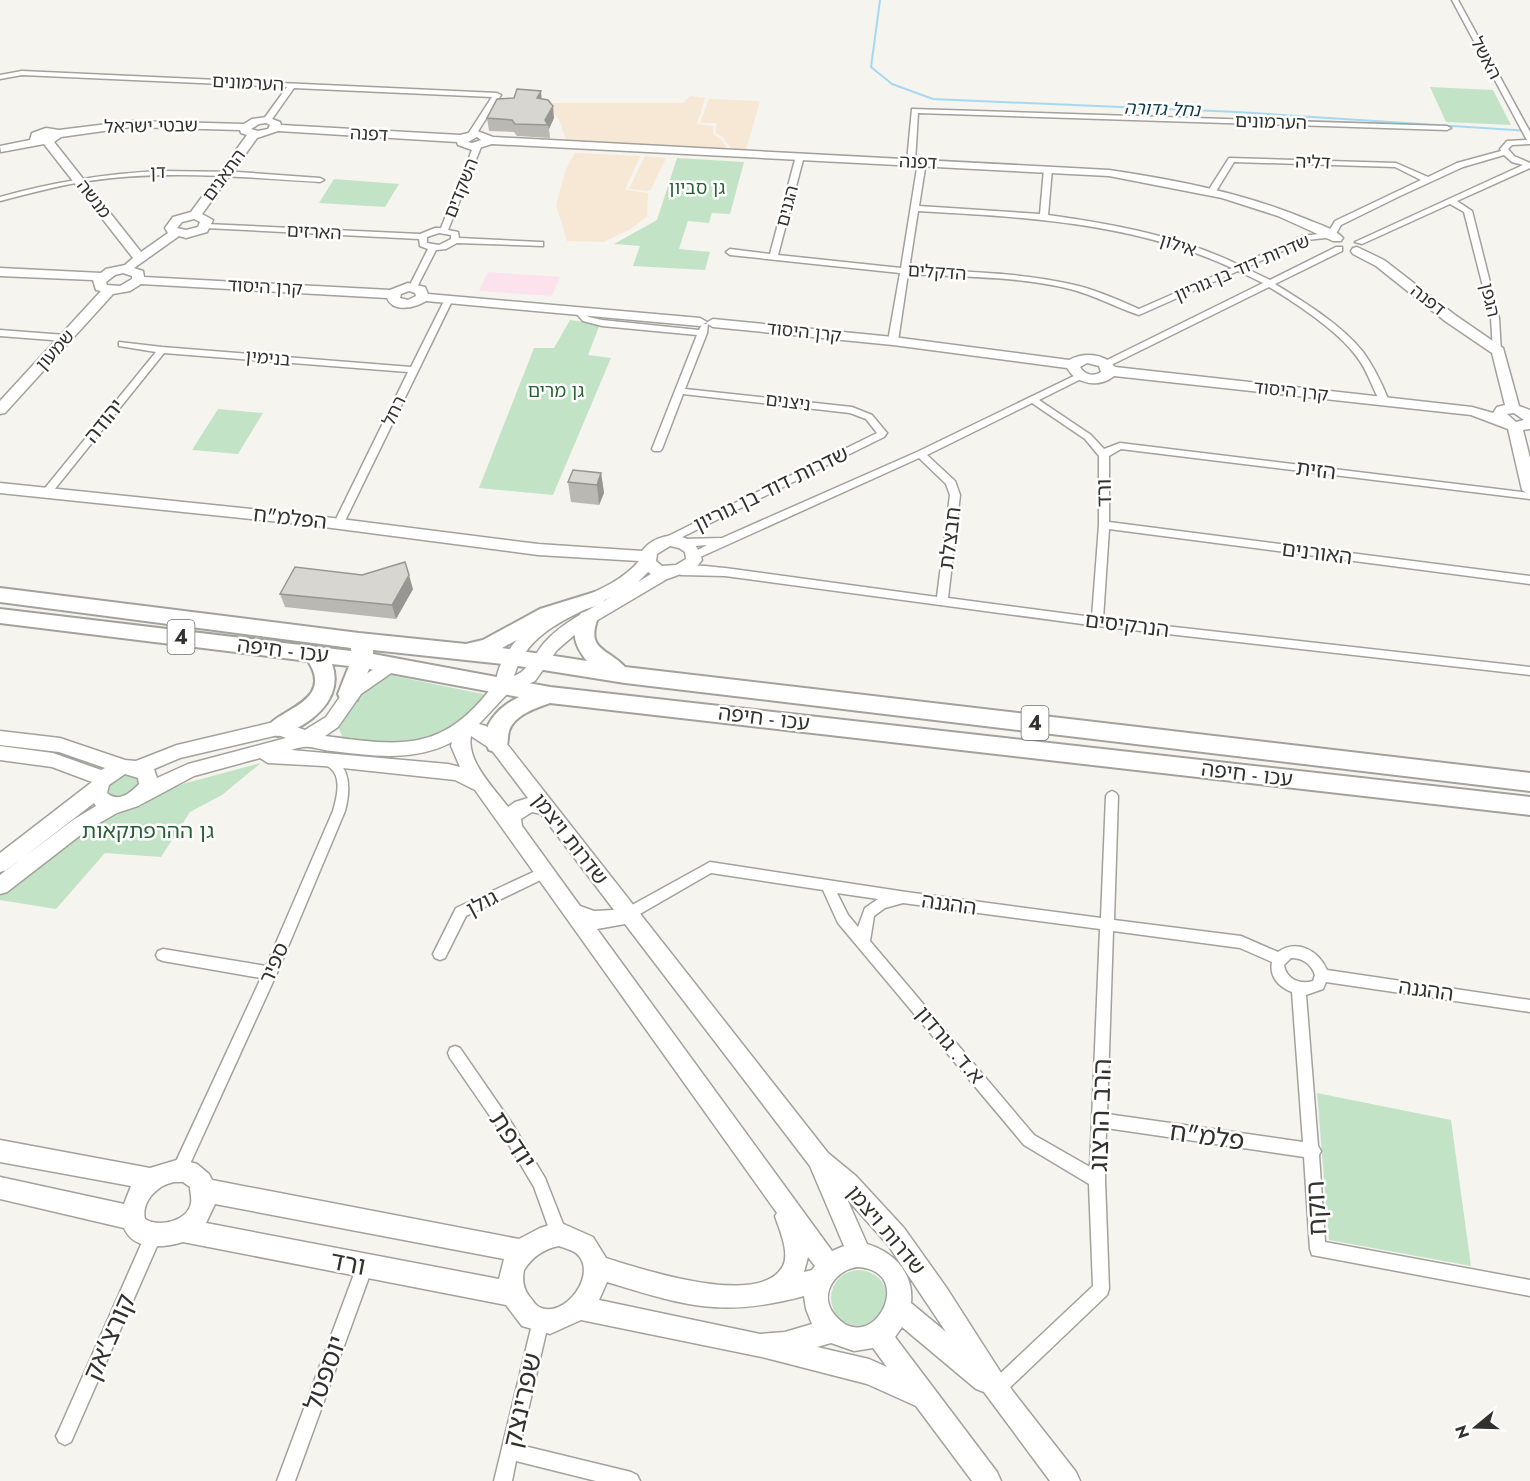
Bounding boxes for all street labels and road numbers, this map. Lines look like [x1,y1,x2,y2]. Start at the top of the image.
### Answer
street label: האשל [1464,32,1508,84]
street label: הערמונים [211,68,285,98]
street label: הערמונים [1234,108,1308,136]
street label: שבטי ישראל [104,112,198,140]
street label: דפנה [349,120,389,148]
street label: התאנים [196,144,252,206]
street label: דפנה [898,148,938,176]
street label: דליה [1295,148,1331,176]
street label: השקדים [437,154,485,222]
street label: דן [150,159,166,185]
street label: מנשה [70,174,118,224]
street label: הגנים [769,183,805,229]
street label: הארזים [286,218,342,246]
street label: אילון [1156,227,1200,263]
street label: שדרות דוד בן גוריון [1170,228,1314,308]
street label: הדקלים [907,257,967,287]
street label: קרן היסוד [227,272,303,302]
street label: דפנה [1405,278,1451,322]
street label: הגפן [1473,280,1507,320]
street label: קרן היסוד [765,315,843,349]
street label: שמעון [30,324,80,376]
street label: בנימין [244,343,292,373]
street label: קרן היסוד [1252,374,1330,408]
street label: ניצנים [764,386,812,418]
street label: רחל [376,391,412,431]
street label: יהודה [77,392,131,450]
street label: שדרות דוד בן גוריון [689,438,853,540]
street label: הזית [1294,453,1338,487]
street label: ורד [1089,479,1119,507]
street label: הפלמ"ח [252,499,328,537]
street label: חבצלת [931,505,969,571]
street label: האורנים [1280,534,1354,572]
street label: הנרקיסים [1083,605,1171,645]
road number: 4 [168,620,195,654]
street label: עכו - חיפה [236,630,330,670]
street label: עכו - חיפה [717,698,811,738]
road number: 4 [1022,706,1048,740]
street label: עכו - חיפה [1200,754,1294,794]
street label: שדרות ויצמן [525,787,615,891]
street label: גולן [461,882,503,924]
street label: ההגנה [920,885,978,923]
street label: ספיר [252,937,296,989]
street label: ההגנה [1397,971,1455,1009]
street label: א.ד. גורדון [909,1000,991,1090]
street label: הרב הרצוג [1079,1058,1121,1172]
street label: יודפת [480,1104,546,1176]
street label: פלמ"ח [1167,1112,1247,1160]
street label: שדרות ויצמן [840,1179,932,1281]
street label: רוקח [1296,1180,1336,1236]
street label: ורד [327,1241,369,1285]
street label: קורצ'אק [73,1287,145,1387]
street label: יוספטל [294,1330,356,1416]
street label: שפרינצק [493,1349,551,1451]

